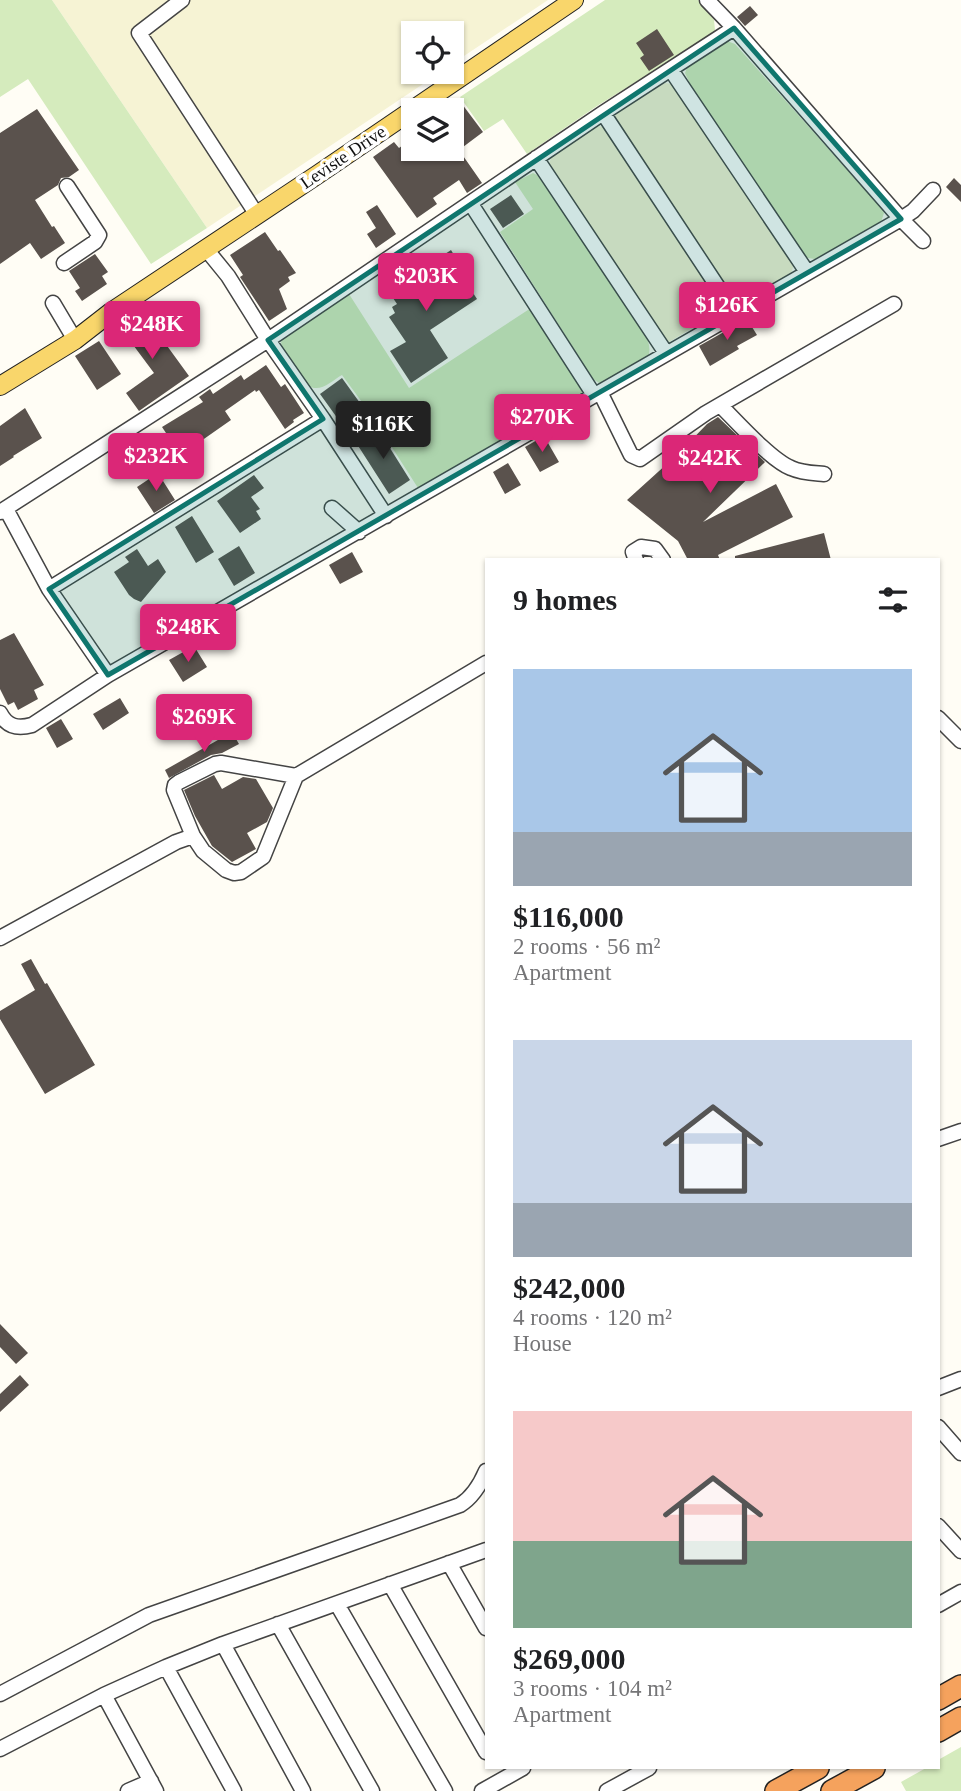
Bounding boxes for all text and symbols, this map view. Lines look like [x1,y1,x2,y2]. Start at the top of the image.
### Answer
map controls [401,21,464,161]
button: locate [401,21,464,84]
button: layers [401,98,464,161]
street label: Leviste Drive [297,121,389,193]
pin: $203K [377,254,475,313]
text: $203K [394,263,458,288]
pin: $126K [678,282,776,342]
text: $126K [695,292,759,317]
pin: $248K [103,302,201,361]
text: $248K [120,311,184,336]
pin: $270K [493,394,591,454]
pin: $116K [334,402,432,461]
text: $270K [510,404,574,429]
text: $116K [352,411,414,436]
pin: $232K [107,434,205,493]
pin: $242K [661,435,759,495]
text: $232K [124,443,188,468]
text: $242K [678,445,742,470]
icon: filters [874,581,912,619]
text: 9 homes [513,583,617,616]
pin: $248K [139,604,237,664]
text: $248K [156,614,220,639]
pin: $269K [155,694,253,754]
text: $269K [172,704,236,729]
icon: home [650,715,776,841]
text: $116,000 [513,900,624,933]
text: 2 rooms · 56 m² [513,934,660,959]
text: Apartment [513,960,611,985]
icon: home [650,1086,776,1212]
text: $242,000 [513,1271,626,1304]
text: 4 rooms · 120 m² [513,1305,672,1330]
text: House [513,1331,572,1356]
icon: home [650,1457,776,1583]
text: $269,000 [513,1642,626,1675]
text: 3 rooms · 104 m² [513,1676,672,1701]
text: Apartment [513,1702,611,1727]

